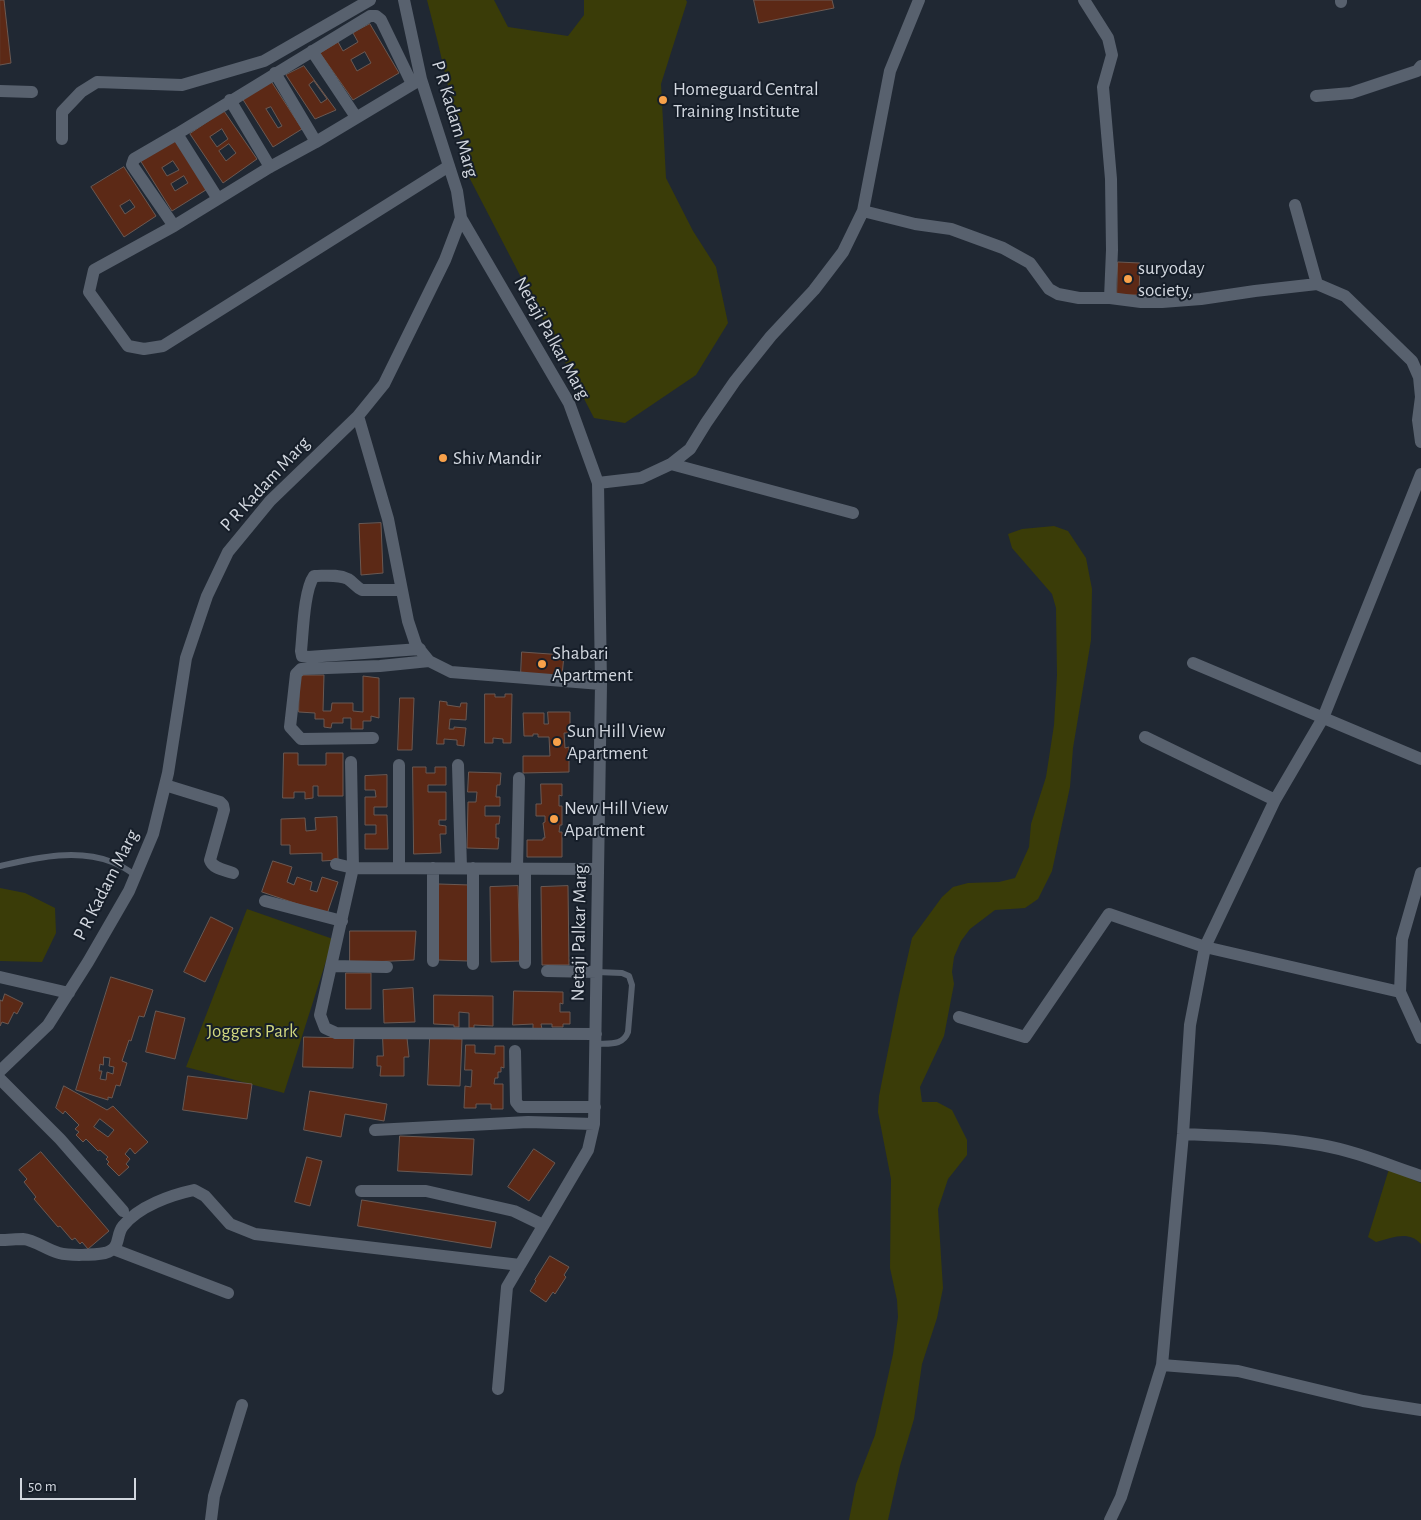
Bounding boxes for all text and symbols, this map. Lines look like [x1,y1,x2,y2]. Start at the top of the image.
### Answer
street label: P R Kadam Marg [426,58,484,180]
place label: Homeguard Central Training Institute [673,78,819,122]
marker: Homeguard Central Training Institute [657,94,669,106]
place label: suryoday society, [1138,257,1205,301]
street label: Netaji Palkar Marg [509,273,595,403]
marker: suryoday society, [1122,273,1134,285]
street label: P R Kadam Marg [215,432,315,536]
place label: Shiv Mandir [453,447,541,469]
marker: Shiv Mandir [437,452,449,464]
place label: Shabari Apartment [552,642,633,686]
marker: Shabari Apartment [536,658,548,670]
place label: Sun Hill View Apartment [567,720,665,764]
marker: Sun Hill View Apartment [551,736,563,748]
place label: New Hill View Apartment [564,797,668,841]
marker: New Hill View Apartment [548,813,560,825]
street label: P R Kadam Marg [68,826,144,944]
street label: Netaji Palkar Marg [566,864,592,1002]
park label: Joggers Park [206,1020,298,1042]
scale bar [22,1468,139,1500]
text: 50 m [28,1479,57,1494]

